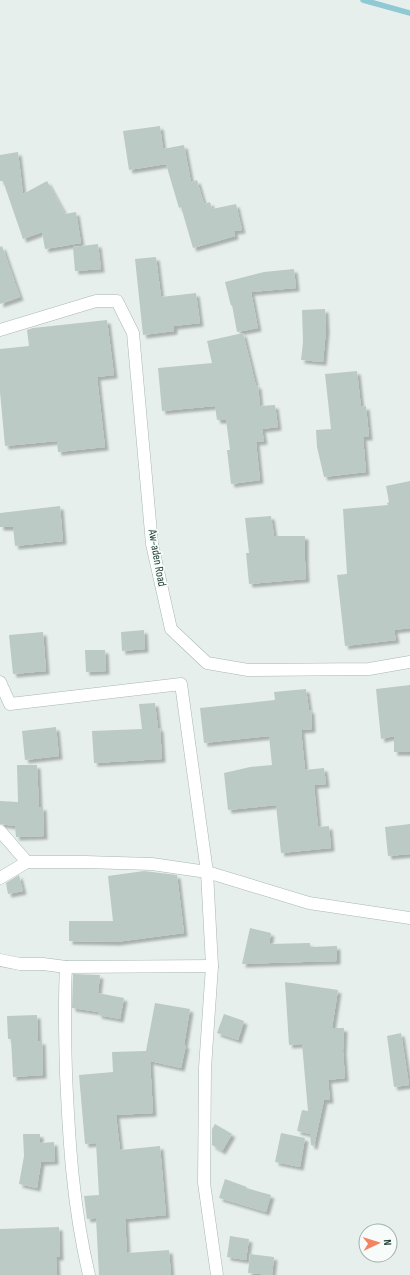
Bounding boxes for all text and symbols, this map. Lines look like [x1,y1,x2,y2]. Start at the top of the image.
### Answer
street label: Aw-aden Road [144,527,169,588]
north arrow [358,1223,398,1263]
text: N [381,1239,394,1246]

